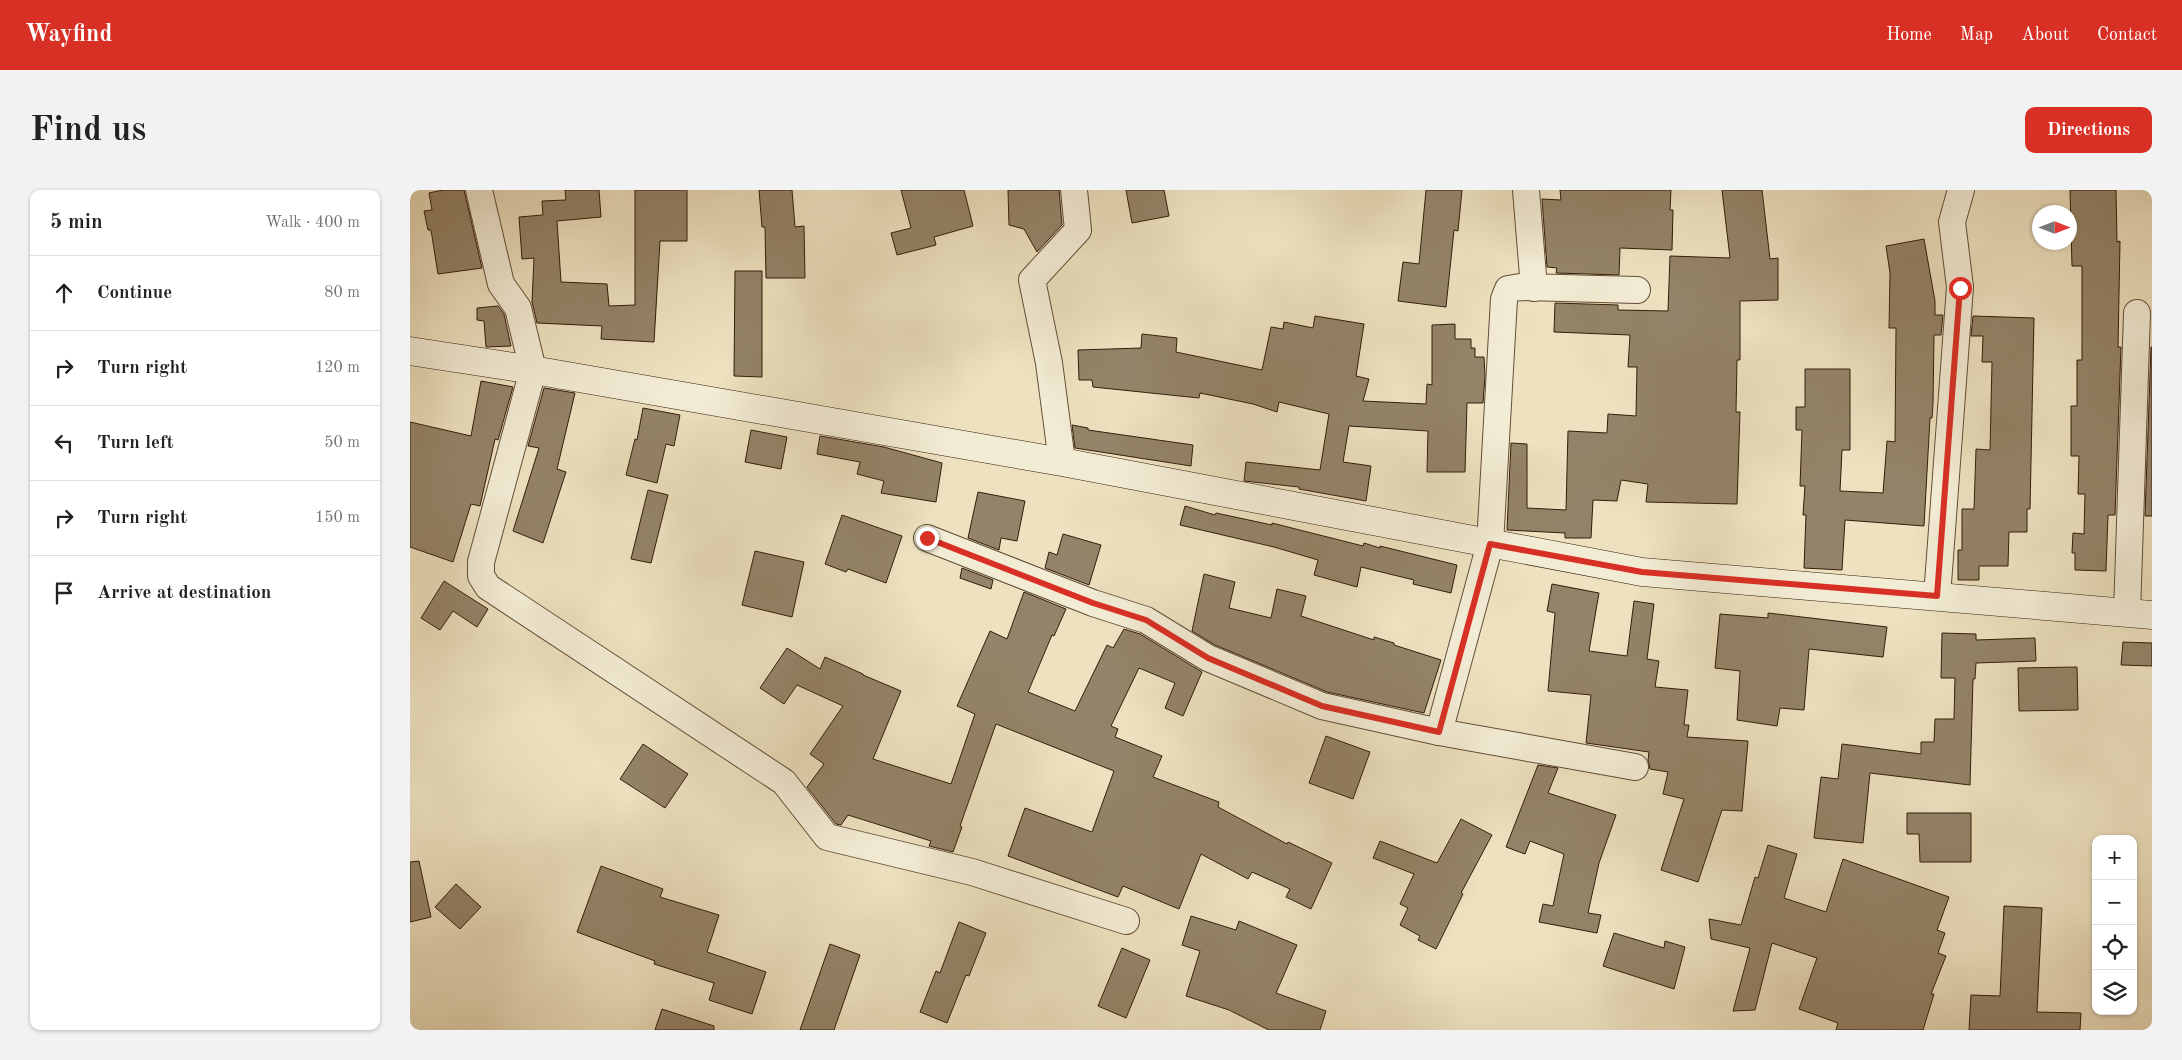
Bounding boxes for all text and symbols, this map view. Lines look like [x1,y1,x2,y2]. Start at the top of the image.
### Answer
text: Wayfind [25,23,112,47]
text: Home [1886,26,1932,44]
text: Map [1960,26,1993,44]
text: About [2021,26,2069,44]
text: Contact [2097,26,2157,44]
button: Directions [2025,107,2152,153]
text: Find us [30,113,146,148]
north arrow [2032,205,2077,250]
text: 5 min [50,212,103,233]
text: Walk · 400 m [265,215,360,231]
route start [1949,277,1972,300]
icon: ahead [50,279,78,307]
text: Continue [97,284,172,303]
text: 80 m [324,285,360,301]
icon: right [50,354,78,382]
text: Turn right [97,359,187,378]
text: 120 m [315,360,360,376]
icon: left [50,429,78,457]
text: Turn left [97,434,174,453]
text: 50 m [324,435,360,451]
icon: right [50,504,78,532]
text: Turn right [97,509,187,528]
text: 150 m [315,510,360,526]
route end [916,527,939,550]
icon: arrive [50,579,78,607]
text: Arrive at destination [97,584,271,603]
map controls [2092,835,2137,1015]
button: + [2092,835,2137,880]
button: − [2092,880,2137,925]
button: locate [2092,925,2137,970]
button: layers [2092,970,2137,1015]

